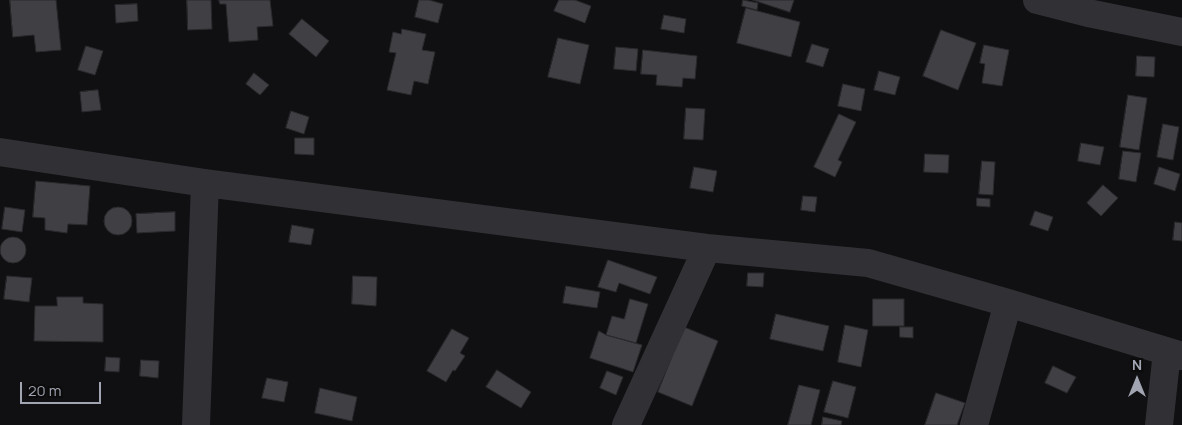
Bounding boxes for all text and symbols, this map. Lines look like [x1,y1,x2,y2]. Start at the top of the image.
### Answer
north arrow [1112,355,1162,405]
text: N [1132,355,1142,374]
scale bar [22,372,104,404]
text: 20 m [28,380,61,401]

